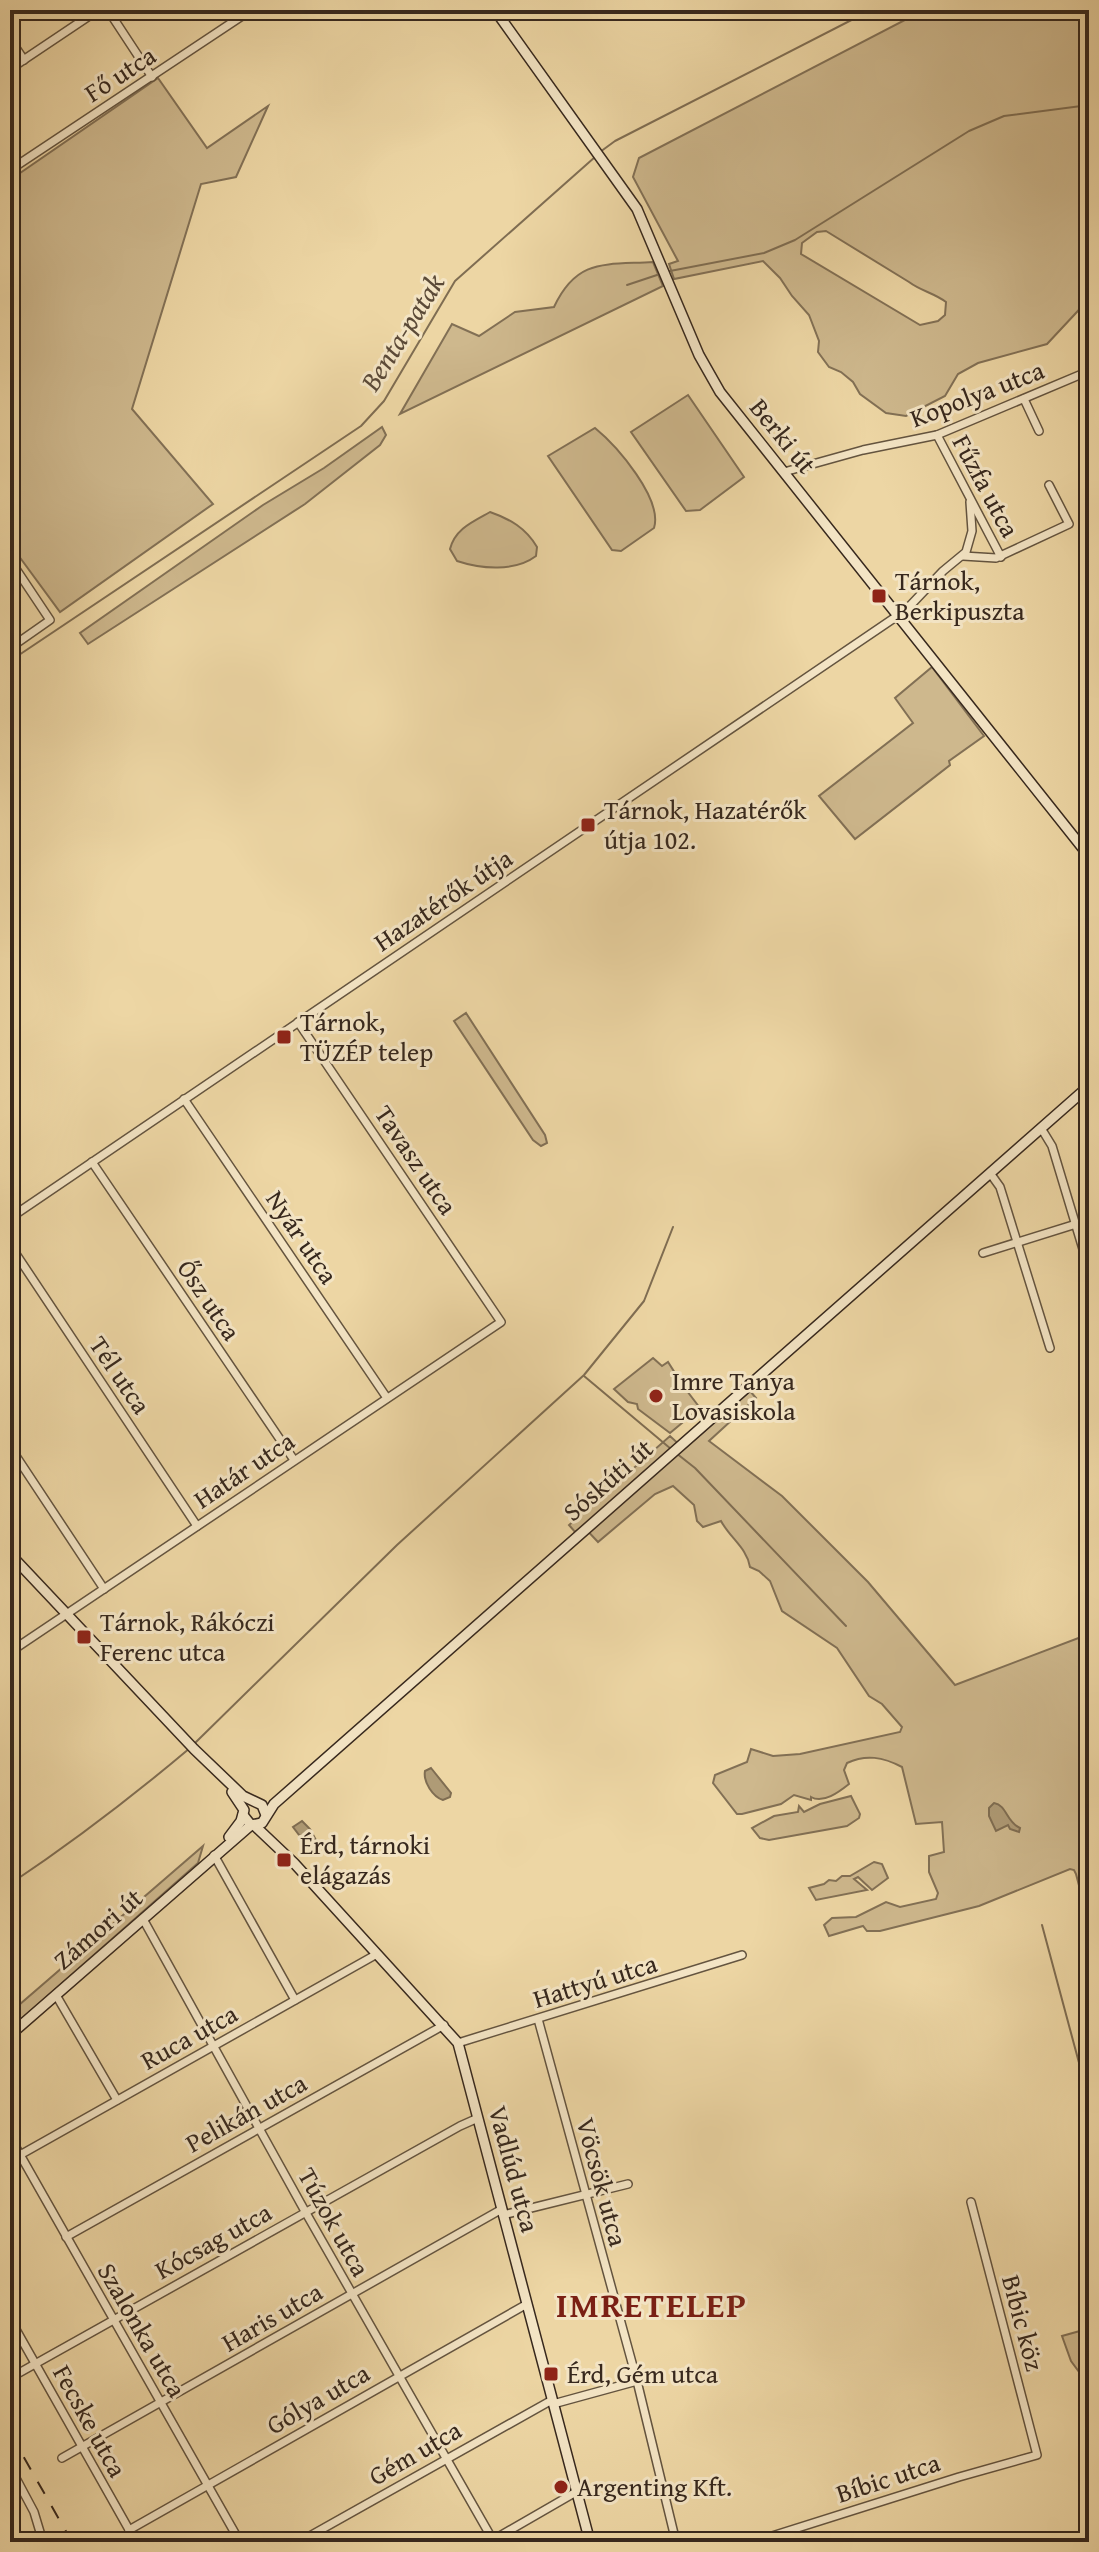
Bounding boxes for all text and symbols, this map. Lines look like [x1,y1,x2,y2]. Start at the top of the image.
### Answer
street label: Fő utca [76,35,164,111]
water label: Benta-patak [349,265,454,399]
street label: Kopolya utca [904,350,1050,437]
street label: Berki út [741,390,826,482]
street label: Fűzfa utca [943,427,1030,545]
place label: Tárnok, Berkipuszta [895,561,1025,630]
marker: Tárnok, Berkipuszta [870,587,888,605]
place label: Tárnok, Hazatérők útja 102. [604,790,807,859]
marker: Tárnok, Hazatérők útja 102. [579,816,597,834]
street label: Hazatérők útja [365,838,521,960]
place label: Tárnok, TÜZÉP telep [300,1002,433,1071]
marker: Tárnok, TÜZÉP telep [275,1028,293,1046]
street label: Tavasz utca [365,1097,468,1223]
street label: Nyár utca [257,1182,349,1292]
street label: Ősz utca [168,1251,251,1349]
street label: Tél utca [80,1328,161,1422]
place label: Imre Tanya Lovasiskola [672,1361,796,1430]
marker: Imre Tanya Lovasiskola [647,1387,665,1405]
street label: Határ utca [185,1421,303,1518]
street label: Sóskúti út [554,1429,662,1530]
place label: Tárnok, Rákóczi Ferenc utca [100,1602,275,1671]
marker: Tárnok, Rákóczi Ferenc utca [75,1628,93,1646]
place label: Érd, tárnoki elágazás [300,1825,430,1894]
marker: Érd, tárnoki elágazás [275,1851,293,1869]
street label: Zámori út [44,1879,151,1979]
street label: Hattyú utca [528,1943,662,2018]
street label: Ruca utca [133,1994,245,2079]
street label: Pelikán utca [178,2063,314,2162]
street label: Vadlúd utca [479,2101,550,2237]
street label: Vöcsök utca [567,2113,639,2251]
street label: Túzok utca [288,2160,381,2284]
street label: Kócsag utca [147,2192,279,2289]
street label: Szalonka utca [88,2255,197,2405]
street label: Bíbic köz [992,2271,1055,2375]
street label: Haris utca [214,2272,330,2361]
district label: IMRETELEP [556,2280,748,2329]
street label: Gólya utca [259,2353,377,2444]
place label: Érd, Gém utca [567,2354,719,2393]
street label: Fecske utca [43,2357,138,2485]
marker: Érd, Gém utca [542,2365,560,2383]
street label: Gém utca [361,2410,469,2495]
street label: Bíbic utca [831,2442,945,2513]
place label: Argenting Kft. [577,2467,732,2506]
marker: Argenting Kft. [552,2478,570,2496]

